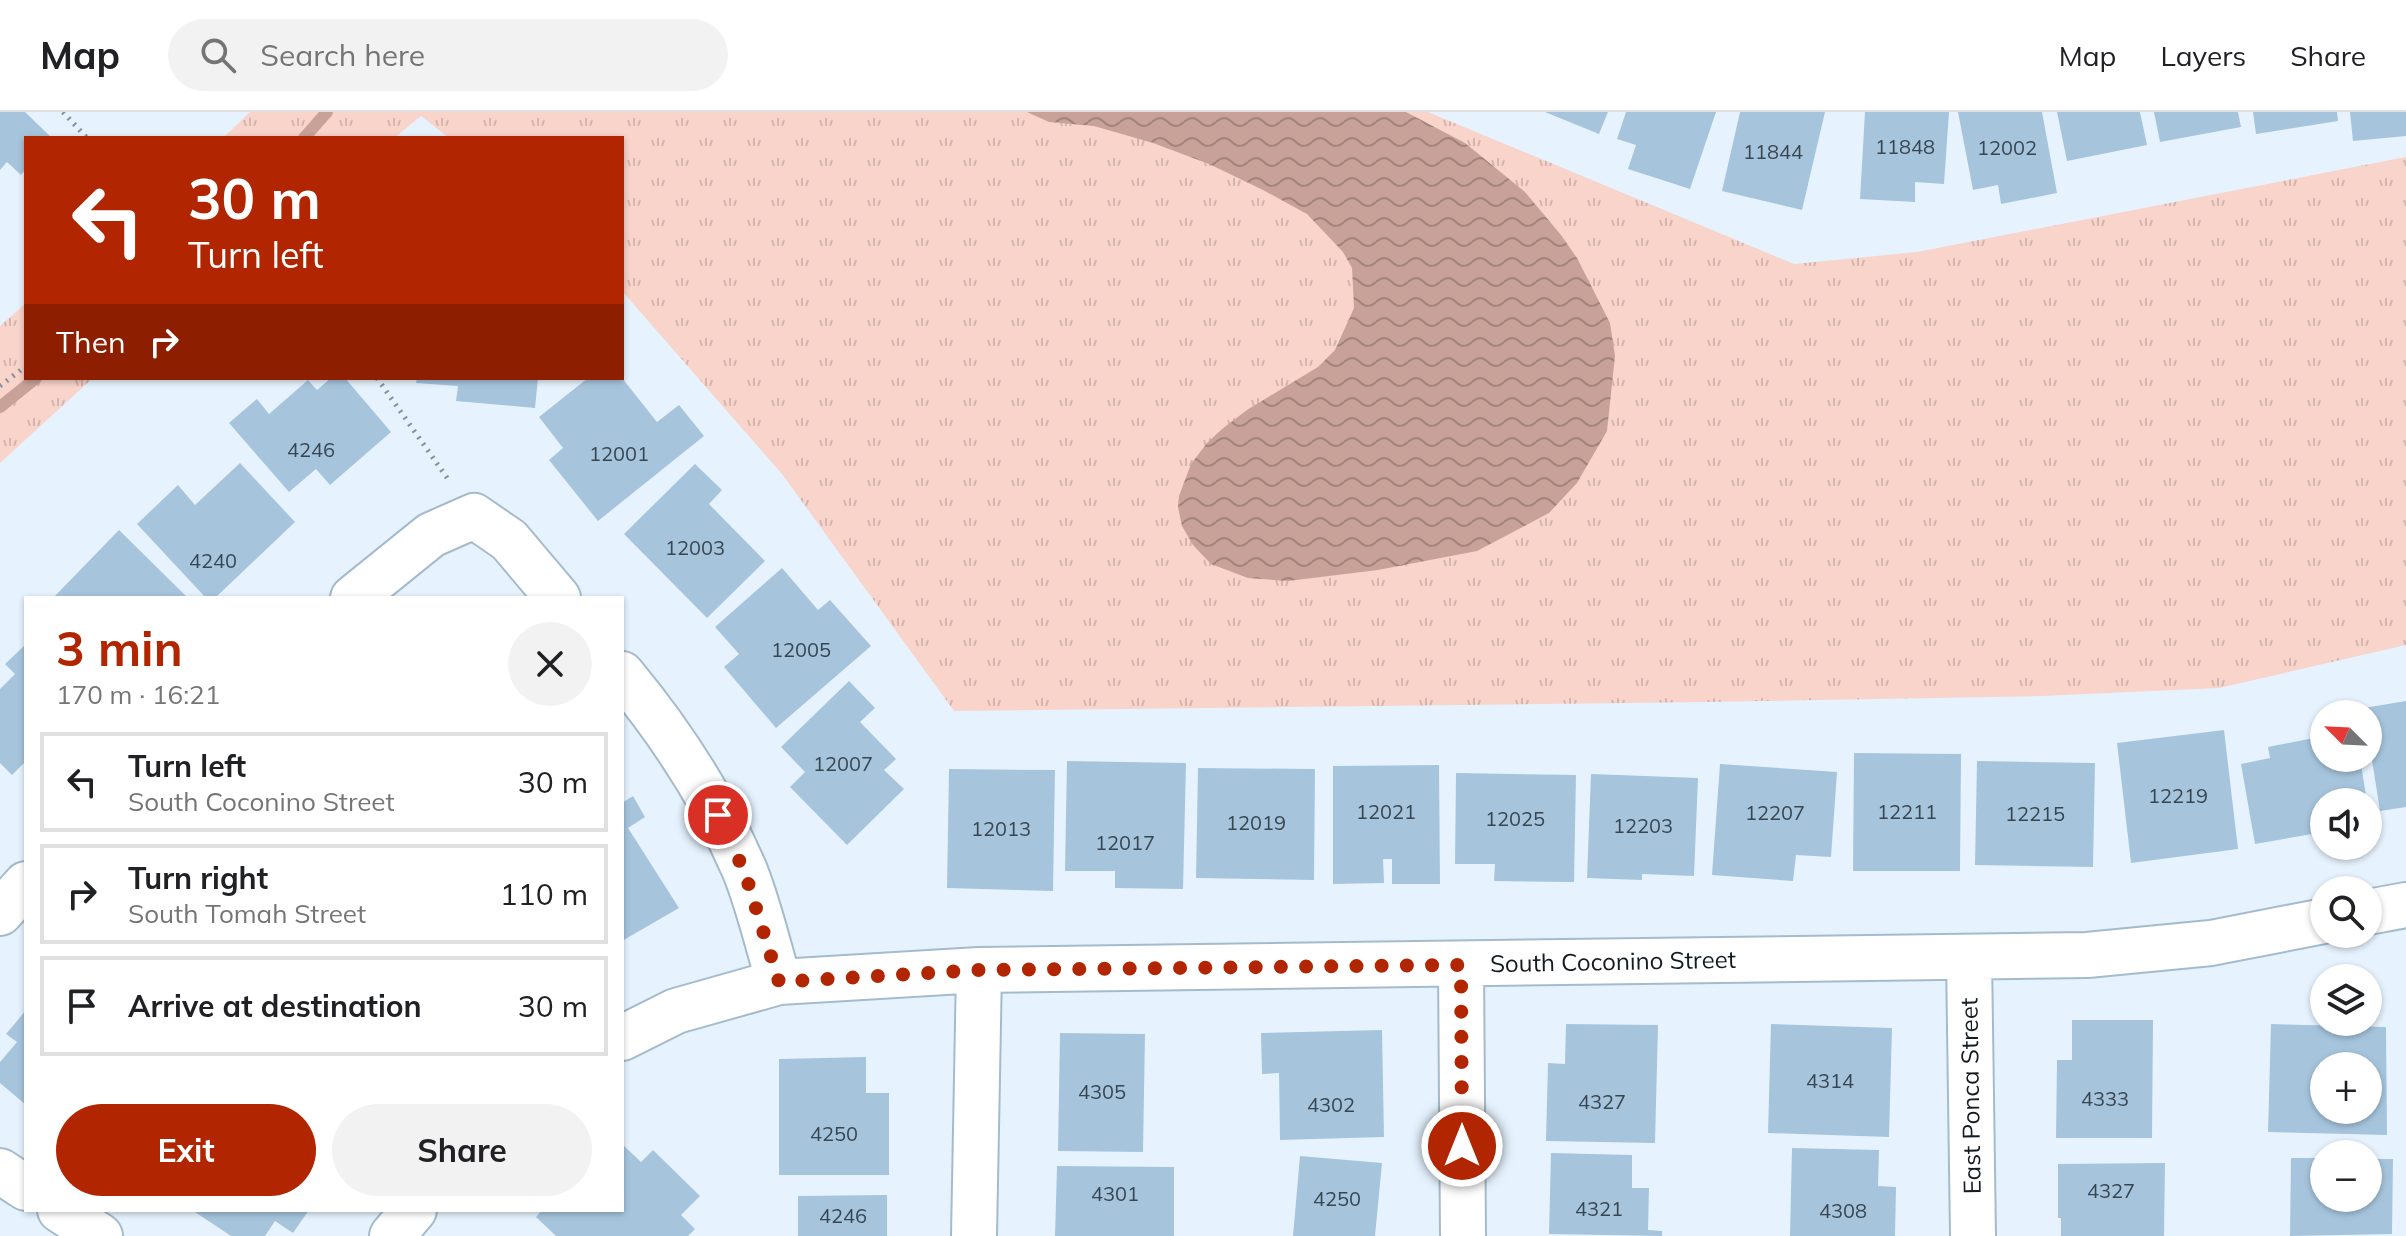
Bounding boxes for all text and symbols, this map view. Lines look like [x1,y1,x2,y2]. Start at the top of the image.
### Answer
search box [168,19,728,91]
text: Map [40,31,120,79]
icon: search [196,33,240,77]
text: Search here [260,36,425,74]
text: Map [2059,38,2116,73]
text: Layers [2160,38,2246,73]
text: Share [2290,38,2366,73]
house number: 11848 [1875,134,1935,159]
house number: 12002 [1977,135,2037,160]
house number: 11844 [1743,139,1803,164]
text: 30 m [188,163,321,233]
icon: left [56,168,160,272]
text: Turn left [188,232,324,277]
icon: right [142,320,186,364]
text: Then [56,323,126,361]
house number: 4246 [287,437,335,462]
house number: 12001 [589,441,649,466]
house number: 12003 [665,535,725,560]
house number: 4240 [189,548,237,573]
text: 3 min [56,618,183,678]
button: close [508,622,592,706]
house number: 12005 [771,637,831,662]
text: 170 m · 16:21 [56,678,220,711]
north arrow [2310,700,2382,772]
map controls [2310,700,2382,1212]
text: Turn left [128,747,246,785]
house number: 12007 [813,751,873,776]
icon: left [60,760,104,804]
text: 30 m [518,763,588,801]
pin [684,781,752,849]
house number: 12219 [2148,783,2208,808]
text: South Coconino Street [128,785,395,818]
button: sound [2310,788,2382,860]
icon: arrive [696,793,740,837]
house number: 12021 [1356,799,1416,824]
house number: 12211 [1877,799,1937,824]
house number: 12207 [1745,800,1805,825]
house number: 12215 [2005,801,2065,826]
house number: 12025 [1485,806,1545,831]
house number: 12019 [1226,810,1286,835]
house number: 12203 [1613,813,1673,838]
house number: 12013 [971,816,1031,841]
house number: 12017 [1095,830,1155,855]
text: Turn right [128,859,268,897]
icon: right [60,872,104,916]
text: 110 m [500,875,588,913]
button: search [2310,876,2382,948]
text: South Tomah Street [128,897,366,930]
street label: South Coconino Street [1490,944,1736,978]
button: layers [2310,964,2382,1036]
icon: arrive [60,984,104,1028]
text: Arrive at destination [128,987,422,1025]
text: 30 m [518,987,588,1025]
street label: East Ponca Street [1953,998,1987,1194]
button: + [2310,1052,2382,1124]
house number: 4314 [1806,1068,1854,1093]
house number: 4305 [1078,1079,1126,1104]
house number: 4333 [2081,1086,2129,1111]
house number: 4327 [1578,1089,1626,1114]
house number: 4302 [1307,1092,1355,1117]
button: Exit [56,1104,316,1196]
button: Share [332,1104,592,1196]
position arrow [1420,1104,1504,1188]
house number: 4250 [810,1121,858,1146]
button: − [2310,1140,2382,1212]
house number: 4327 [2087,1178,2135,1203]
house number: 4301 [1091,1181,1139,1206]
house number: 4250 [1313,1186,1361,1211]
house number: 4321 [1575,1196,1623,1221]
house number: 4308 [1819,1198,1867,1223]
house number: 4246 [819,1203,867,1228]

